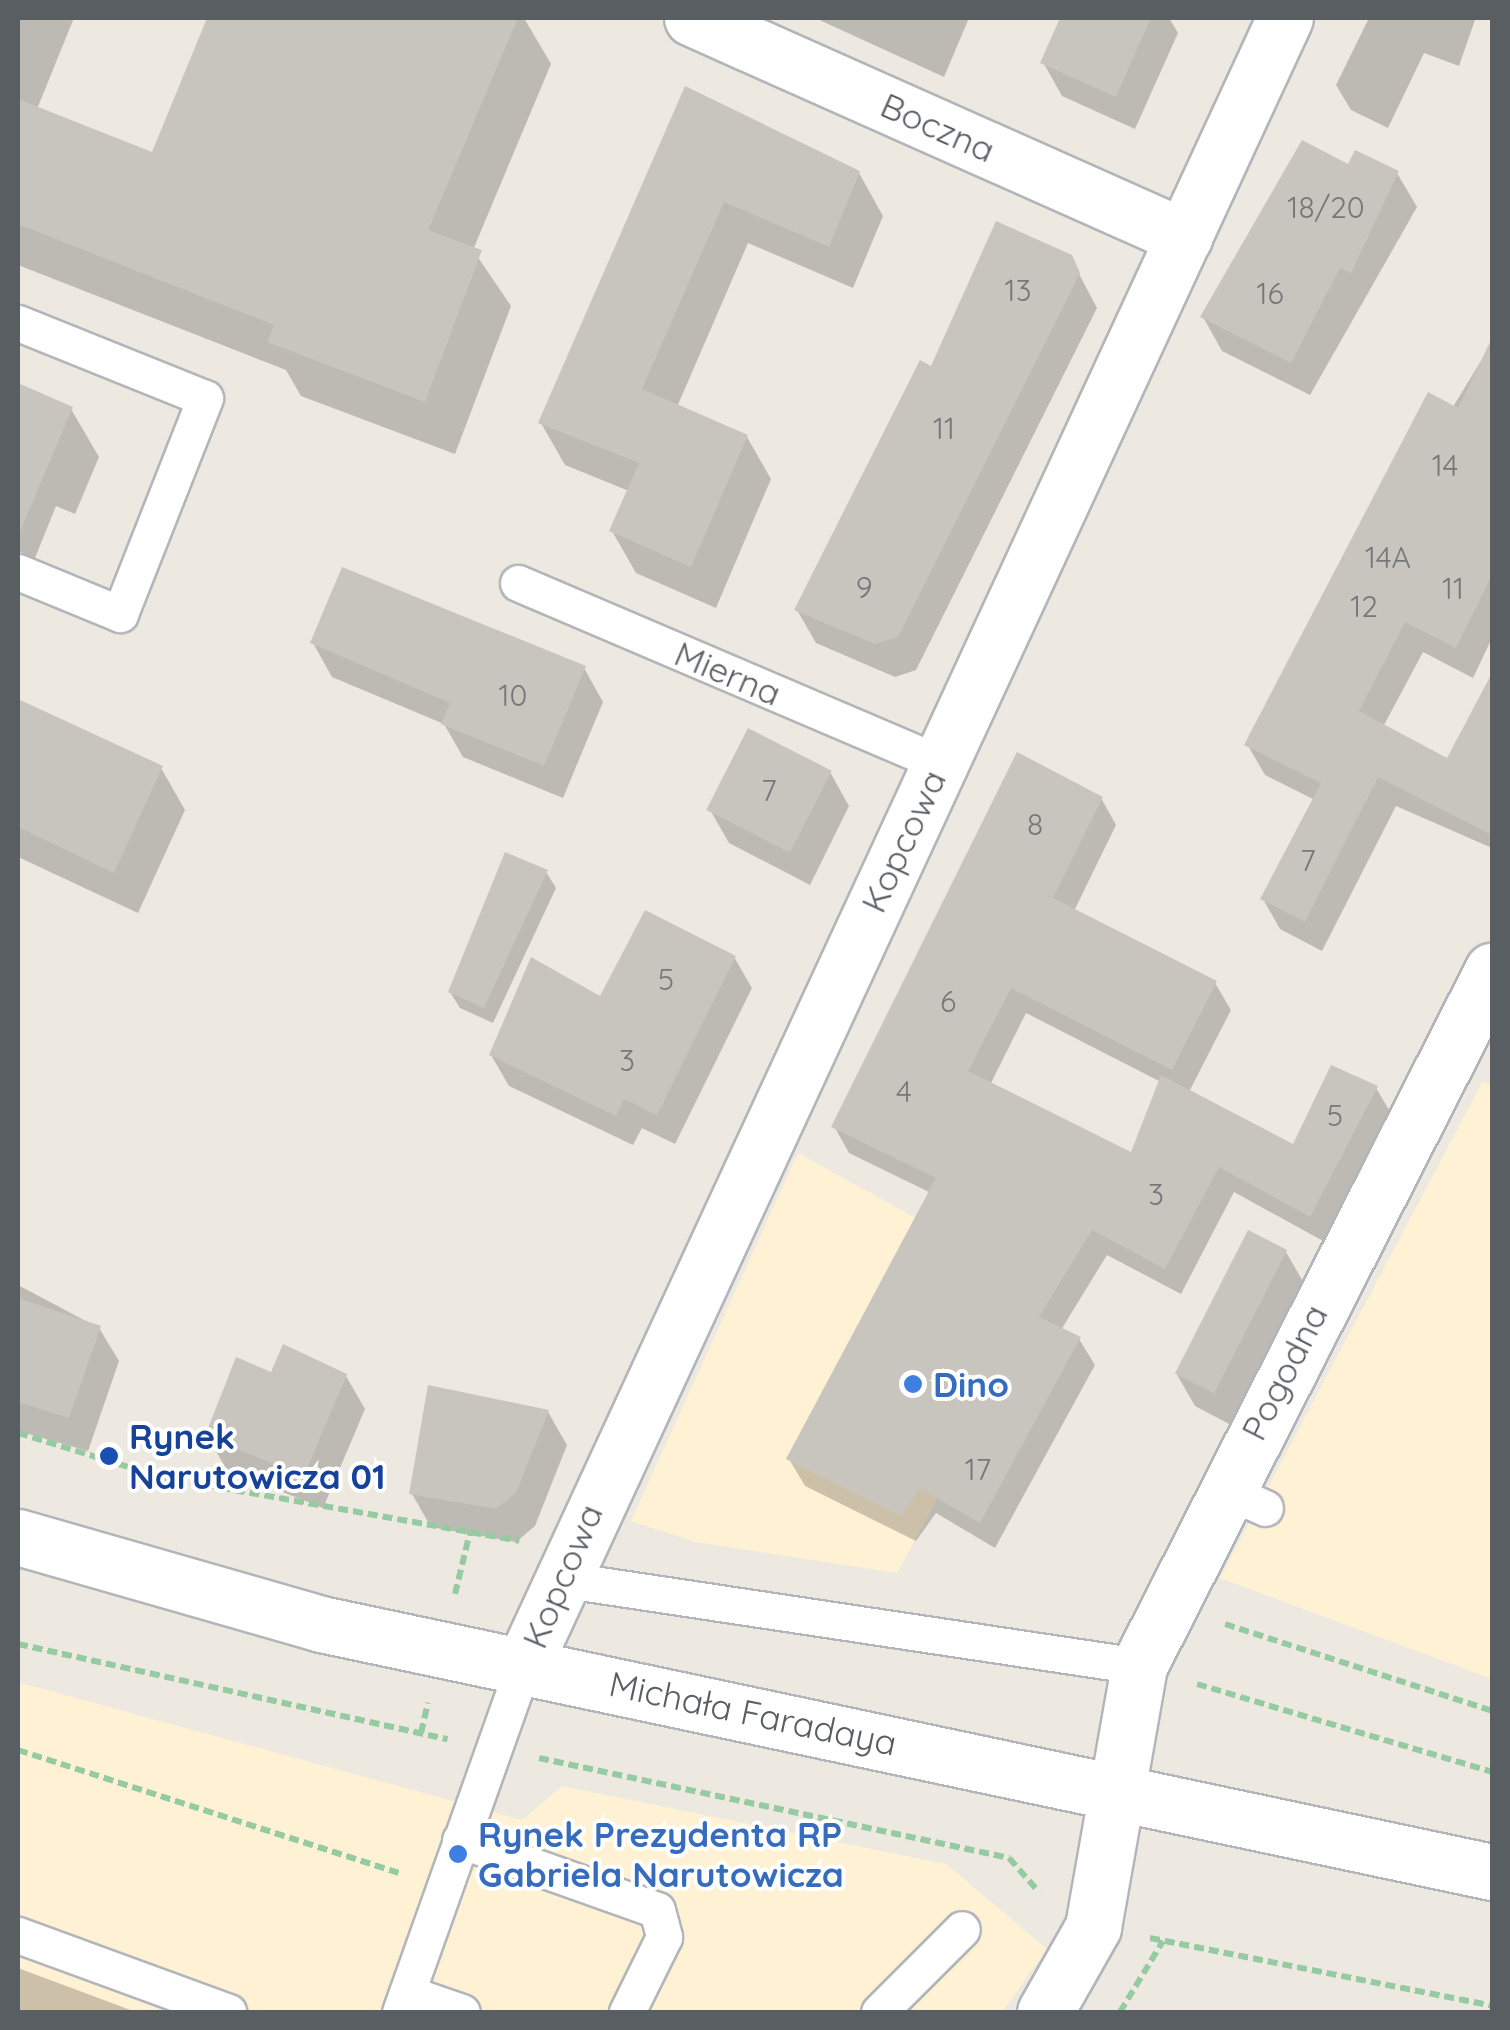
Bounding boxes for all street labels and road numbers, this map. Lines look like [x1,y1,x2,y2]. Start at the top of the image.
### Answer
street label: Boczna [875,83,1001,171]
street label: Mierna [669,632,787,714]
street label: Kopcowa [852,763,954,919]
street label: Pogodna [1232,1297,1336,1447]
street label: Kopcowa [513,1498,611,1654]
street label: Michała Faradaya [606,1662,900,1764]

